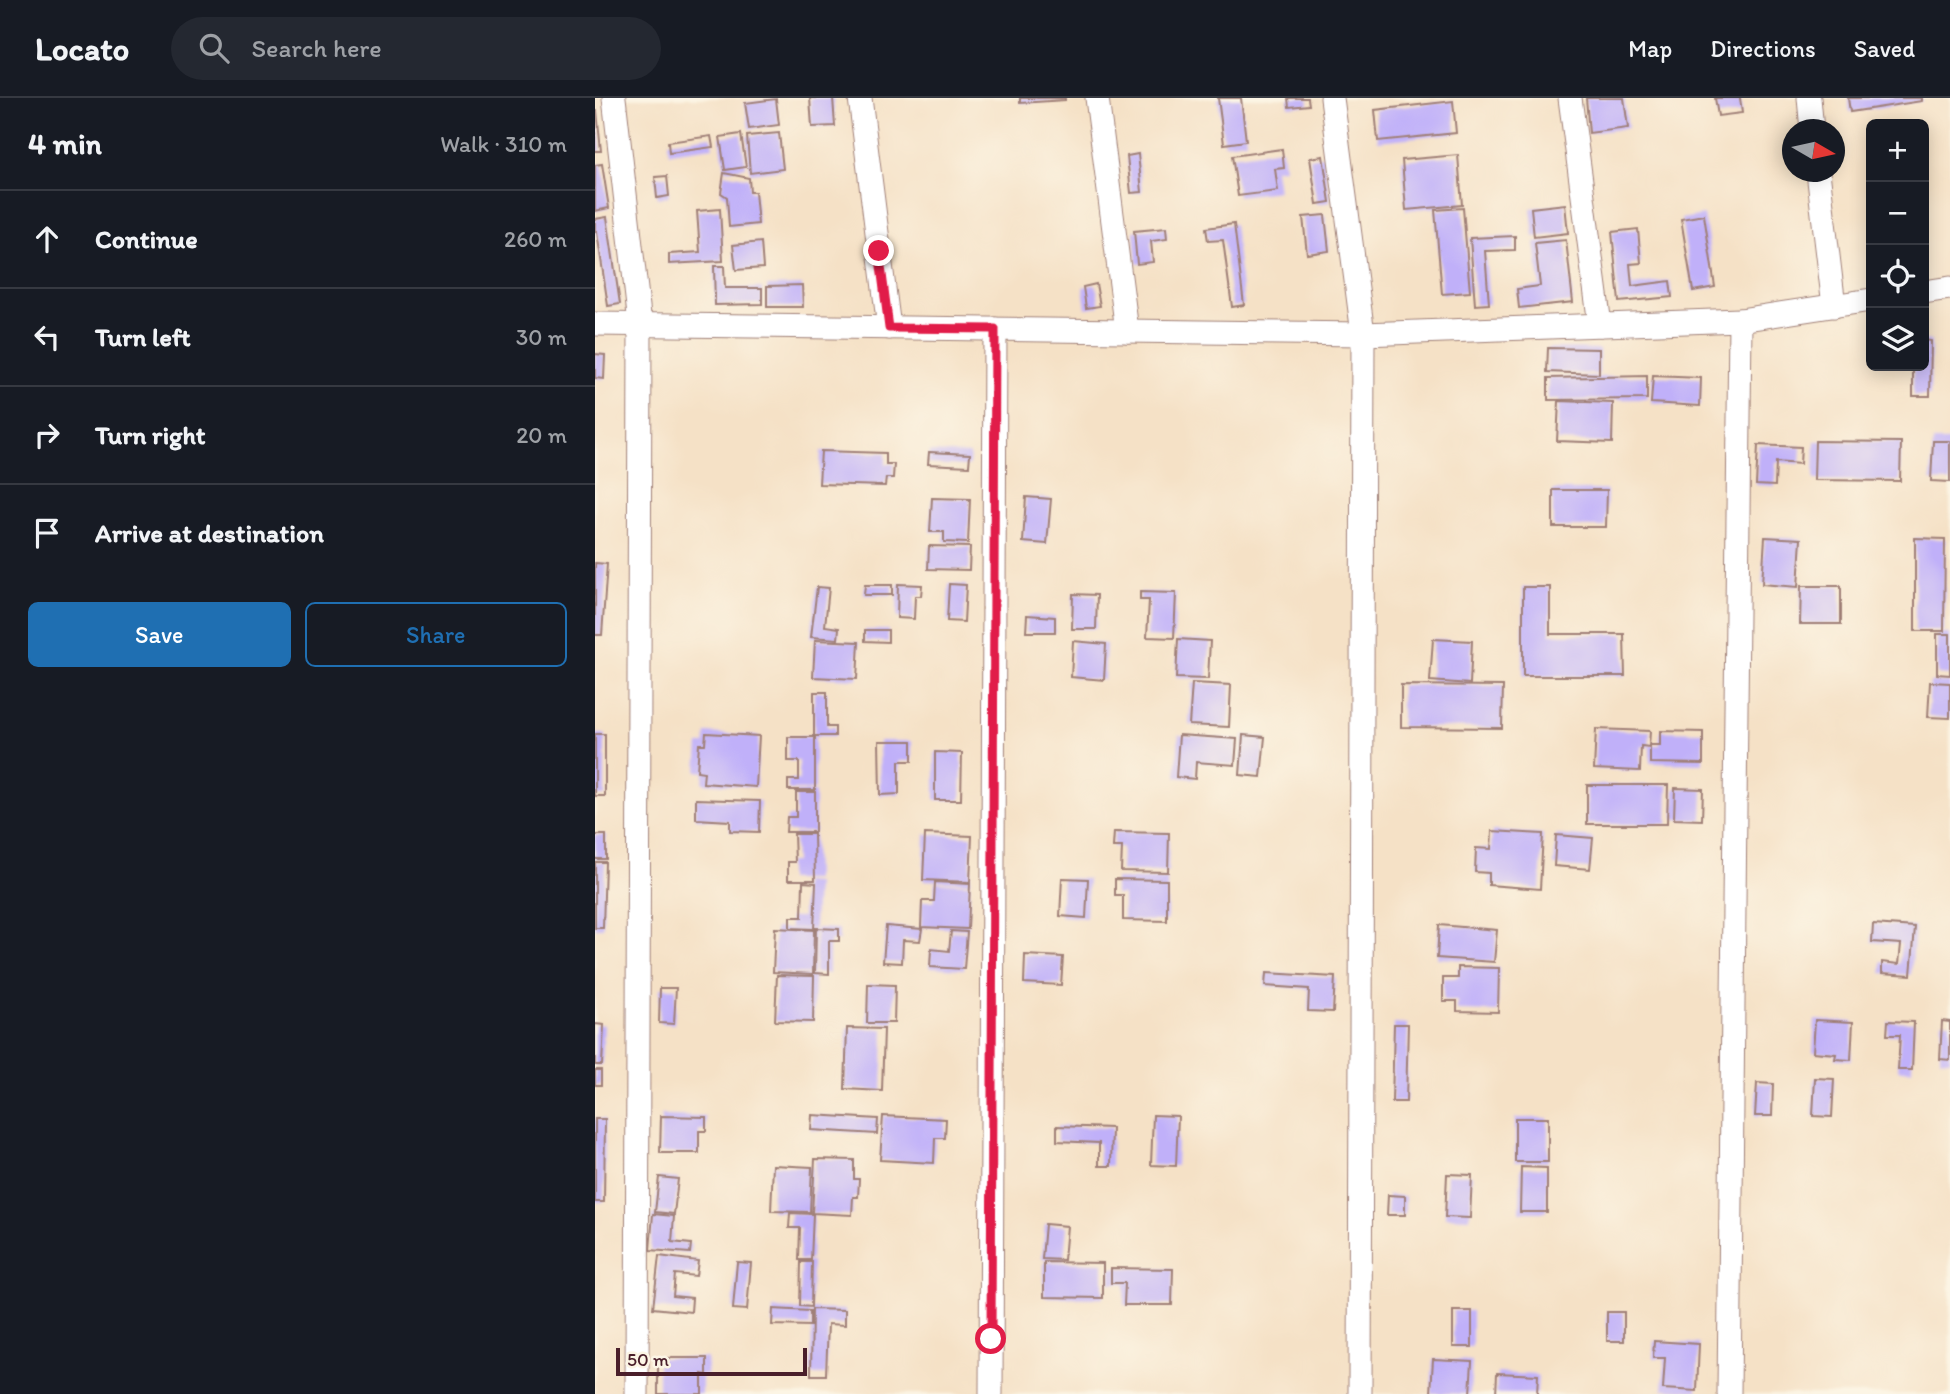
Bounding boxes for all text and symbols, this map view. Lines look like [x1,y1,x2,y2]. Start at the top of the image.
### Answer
search box [171,17,661,80]
text: Locato [35,29,129,68]
icon: search [195,29,233,67]
text: Search here [251,32,382,64]
text: Map [1628,34,1672,63]
text: Directions [1710,34,1816,63]
text: Saved [1854,34,1915,63]
north arrow [1782,119,1845,182]
map controls [1866,119,1929,371]
button: + [1866,119,1929,182]
text: 4 min [28,125,102,162]
text: Walk · 310 m [440,130,567,158]
button: − [1866,182,1929,245]
icon: ahead [28,220,66,258]
text: Continue [95,223,198,255]
text: 260 m [504,225,567,253]
route end [863,235,894,266]
button: locate [1866,245,1929,308]
button: layers [1866,308,1929,371]
icon: left [28,318,66,356]
text: Turn left [95,321,191,353]
text: 30 m [516,323,567,351]
icon: right [28,416,66,454]
text: Turn right [95,419,206,451]
text: 20 m [516,421,567,449]
icon: arrive [28,514,66,552]
text: Arrive at destination [95,517,324,549]
button: Save [28,602,291,667]
button: Share [305,602,567,667]
route start [975,1323,1006,1354]
scale bar [616,1345,807,1377]
text: 50 m [627,1348,669,1371]

